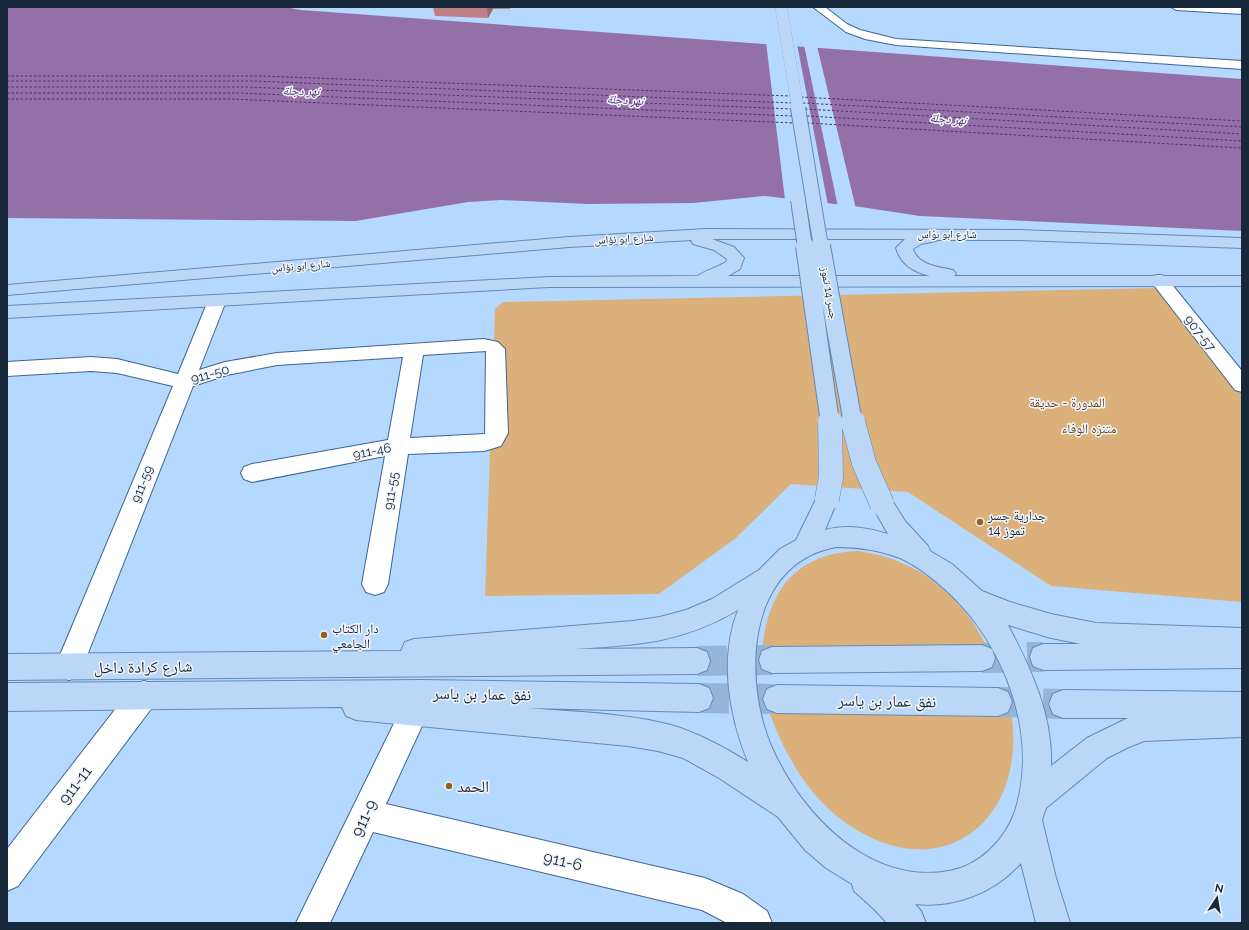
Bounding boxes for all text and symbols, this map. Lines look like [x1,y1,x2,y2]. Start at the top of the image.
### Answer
water label: نهر دجلة [283,84,322,98]
water label: نهر دجلة [606,92,646,108]
water label: نهر دجلة [929,111,969,128]
street label: شارع ابو نؤاس [917,228,977,241]
street label: شارع ابو نؤاس [594,231,654,247]
street label: شارع ابو نؤاس [271,257,331,275]
street label: جسر 14 تموز [818,265,840,320]
street label: 907-57 [1181,312,1219,354]
street label: 911-50 [189,362,231,386]
park label: المدورة - حديقة [1029,395,1105,411]
park label: متنزه الوفاء [1062,421,1116,437]
street label: 911-46 [351,440,393,462]
street label: 911-59 [128,463,156,505]
street label: 911-55 [381,471,401,511]
place label: جدارية جسر 14 تموز [987,508,1046,539]
marker: جدارية جسر 14 تموز [975,517,985,527]
place label: دار الكتاب الجامعي [332,621,379,654]
marker: دار الكتاب الجامعي [319,630,329,640]
street label: شارع كرادة داخل [93,657,193,678]
street label: نفق عمار بن ياسر [432,684,531,705]
street label: نفق عمار بن ياسر [837,691,936,712]
street label: 911-11 [54,762,96,808]
place label: الحمد [457,777,489,796]
marker: الحمد [444,781,454,791]
street label: 911-9 [347,796,381,840]
street label: 911-6 [542,847,584,875]
north arrow [1197,878,1237,918]
text: N [1214,881,1224,896]

